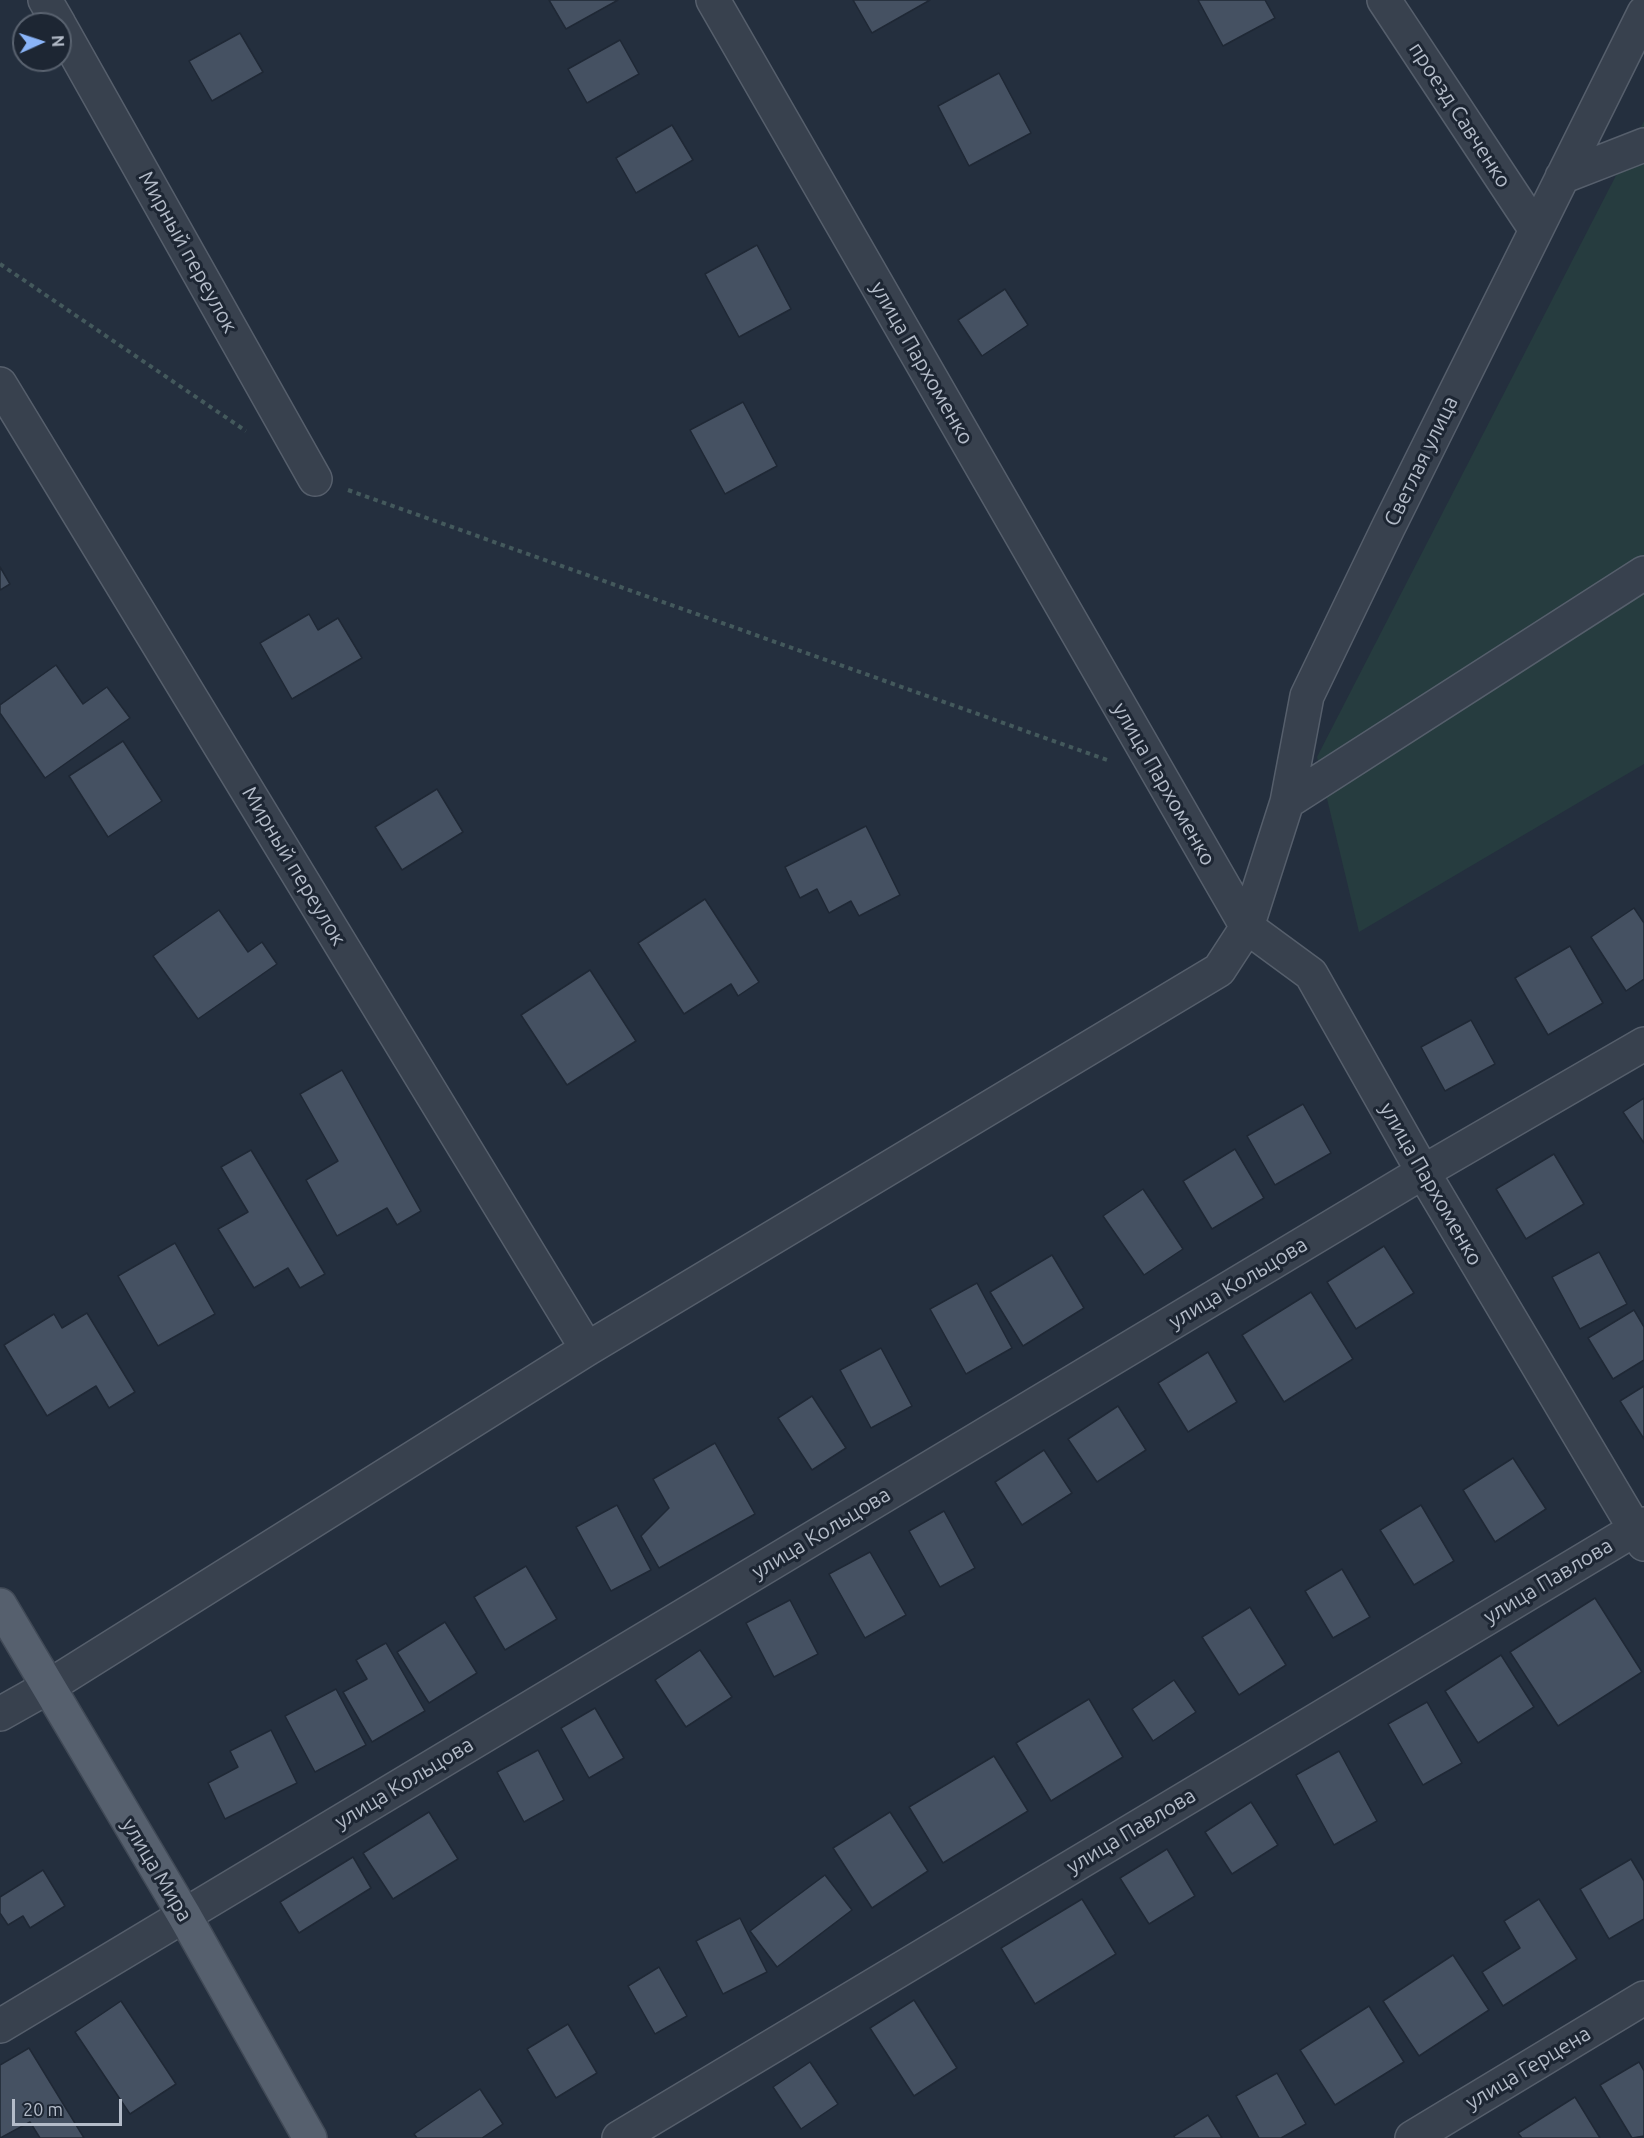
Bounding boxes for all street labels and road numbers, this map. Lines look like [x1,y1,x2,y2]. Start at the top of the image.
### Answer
street label: проезд Савченко [1404,38,1516,192]
street label: Мирный переулок [133,167,243,337]
street label: улица Пархоменко [865,277,979,449]
street label: Светлая улица [1379,392,1463,530]
street label: улица Пархоменко [1107,698,1221,870]
street label: Мирный переулок [237,782,351,950]
street label: улица Пархоменко [1374,1098,1488,1270]
street label: улица Кольцова [1164,1232,1312,1334]
street label: улица Кольцова [747,1482,895,1584]
street label: улица Павлова [1479,1533,1617,1629]
street label: улица Кольцова [330,1732,478,1834]
street label: улица Павлова [1062,1783,1200,1879]
street label: улица Мира [116,1814,198,1926]
street label: улица Герцена [1461,2021,1595,2115]

